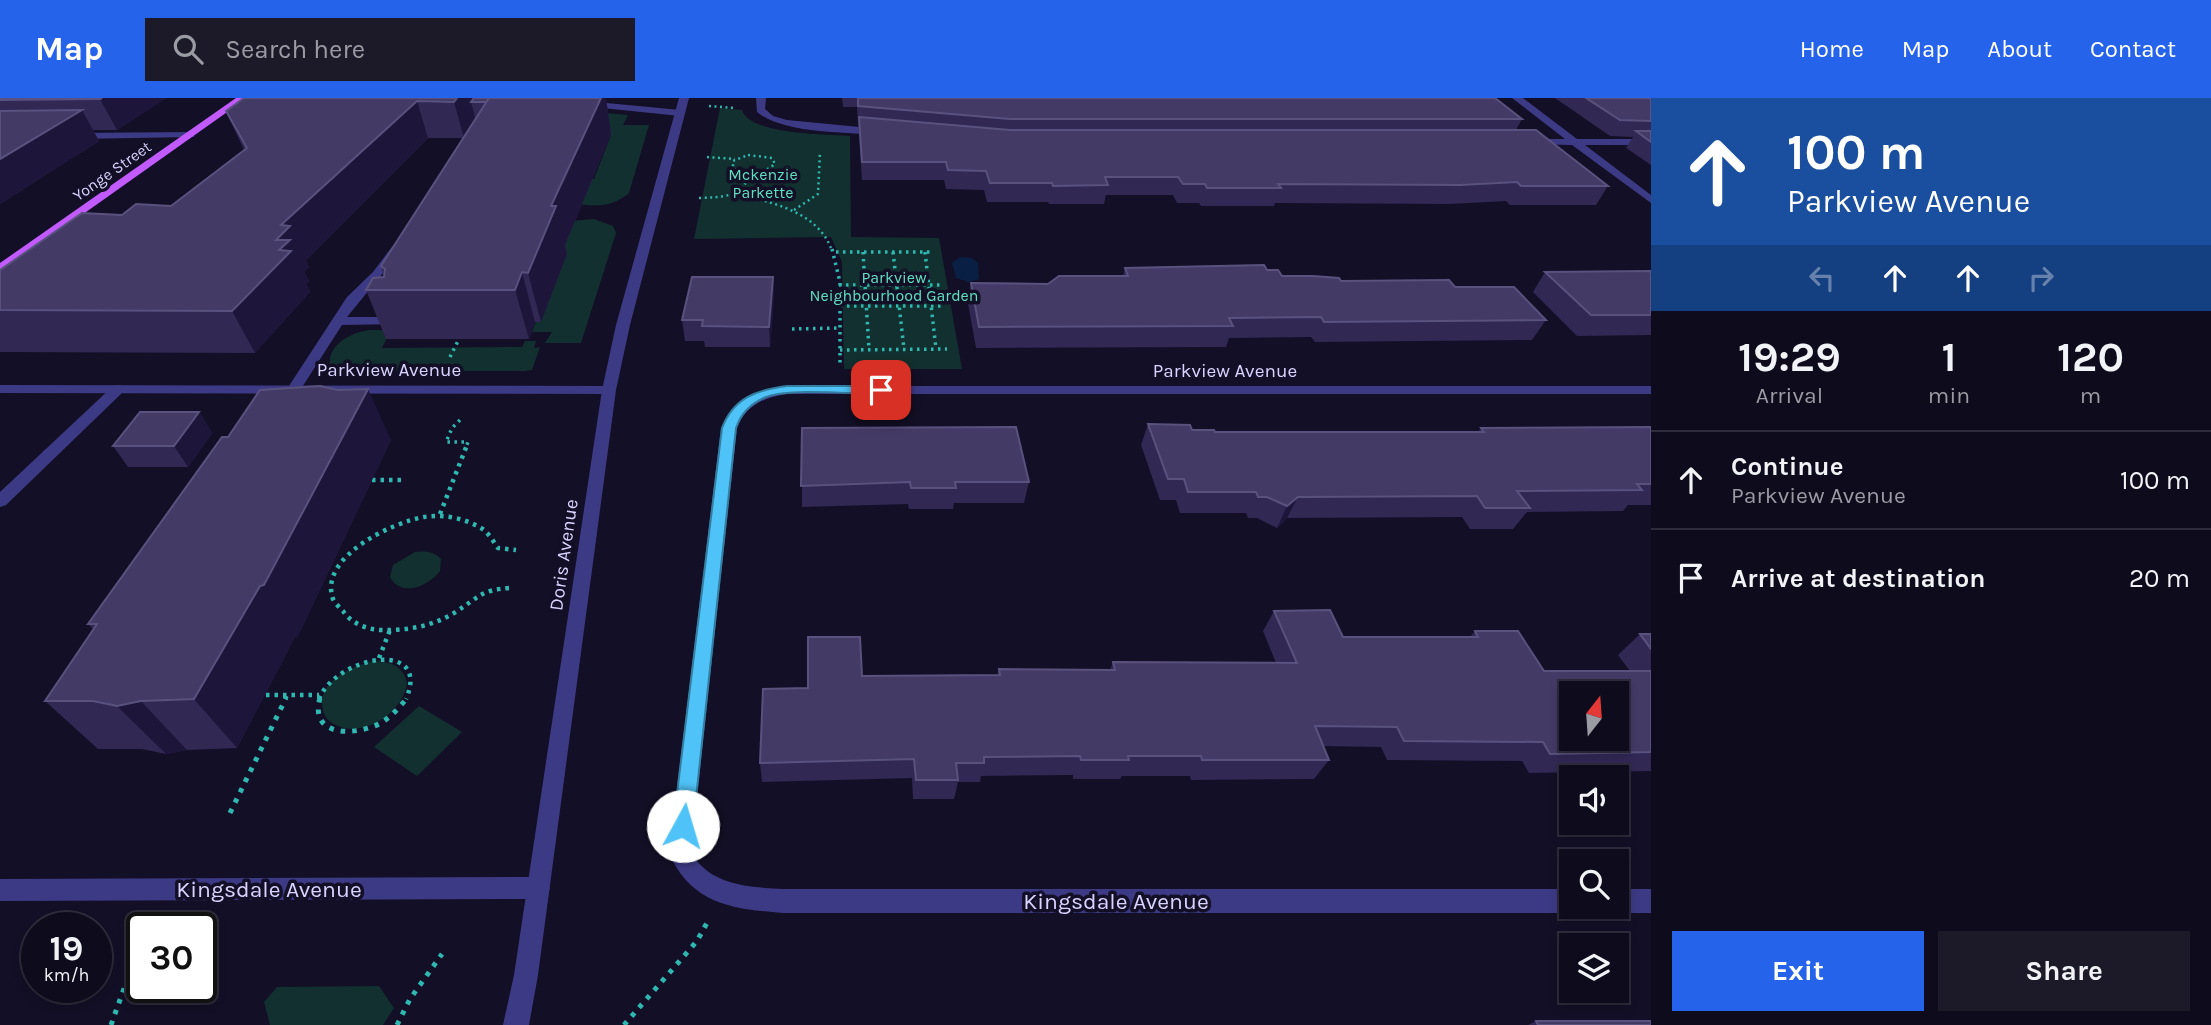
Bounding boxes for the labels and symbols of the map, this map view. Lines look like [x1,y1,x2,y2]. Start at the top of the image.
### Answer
street label: Yonge Street [69,137,155,205]
park label: Mckenzie Parkette [728,165,798,202]
park label: Parkview Neighbourhood Garden [810,268,978,305]
street label: Parkview Avenue [317,359,461,381]
pin [851,360,911,420]
street label: Parkview Avenue [1153,360,1297,382]
street label: Doris Avenue [545,498,583,612]
north arrow [1559,681,1629,751]
position arrow [646,789,720,863]
street label: Kingsdale Avenue [176,876,362,903]
street label: Kingsdale Avenue [1023,888,1209,915]
speed limit sign: 30 [126,912,217,1003]

